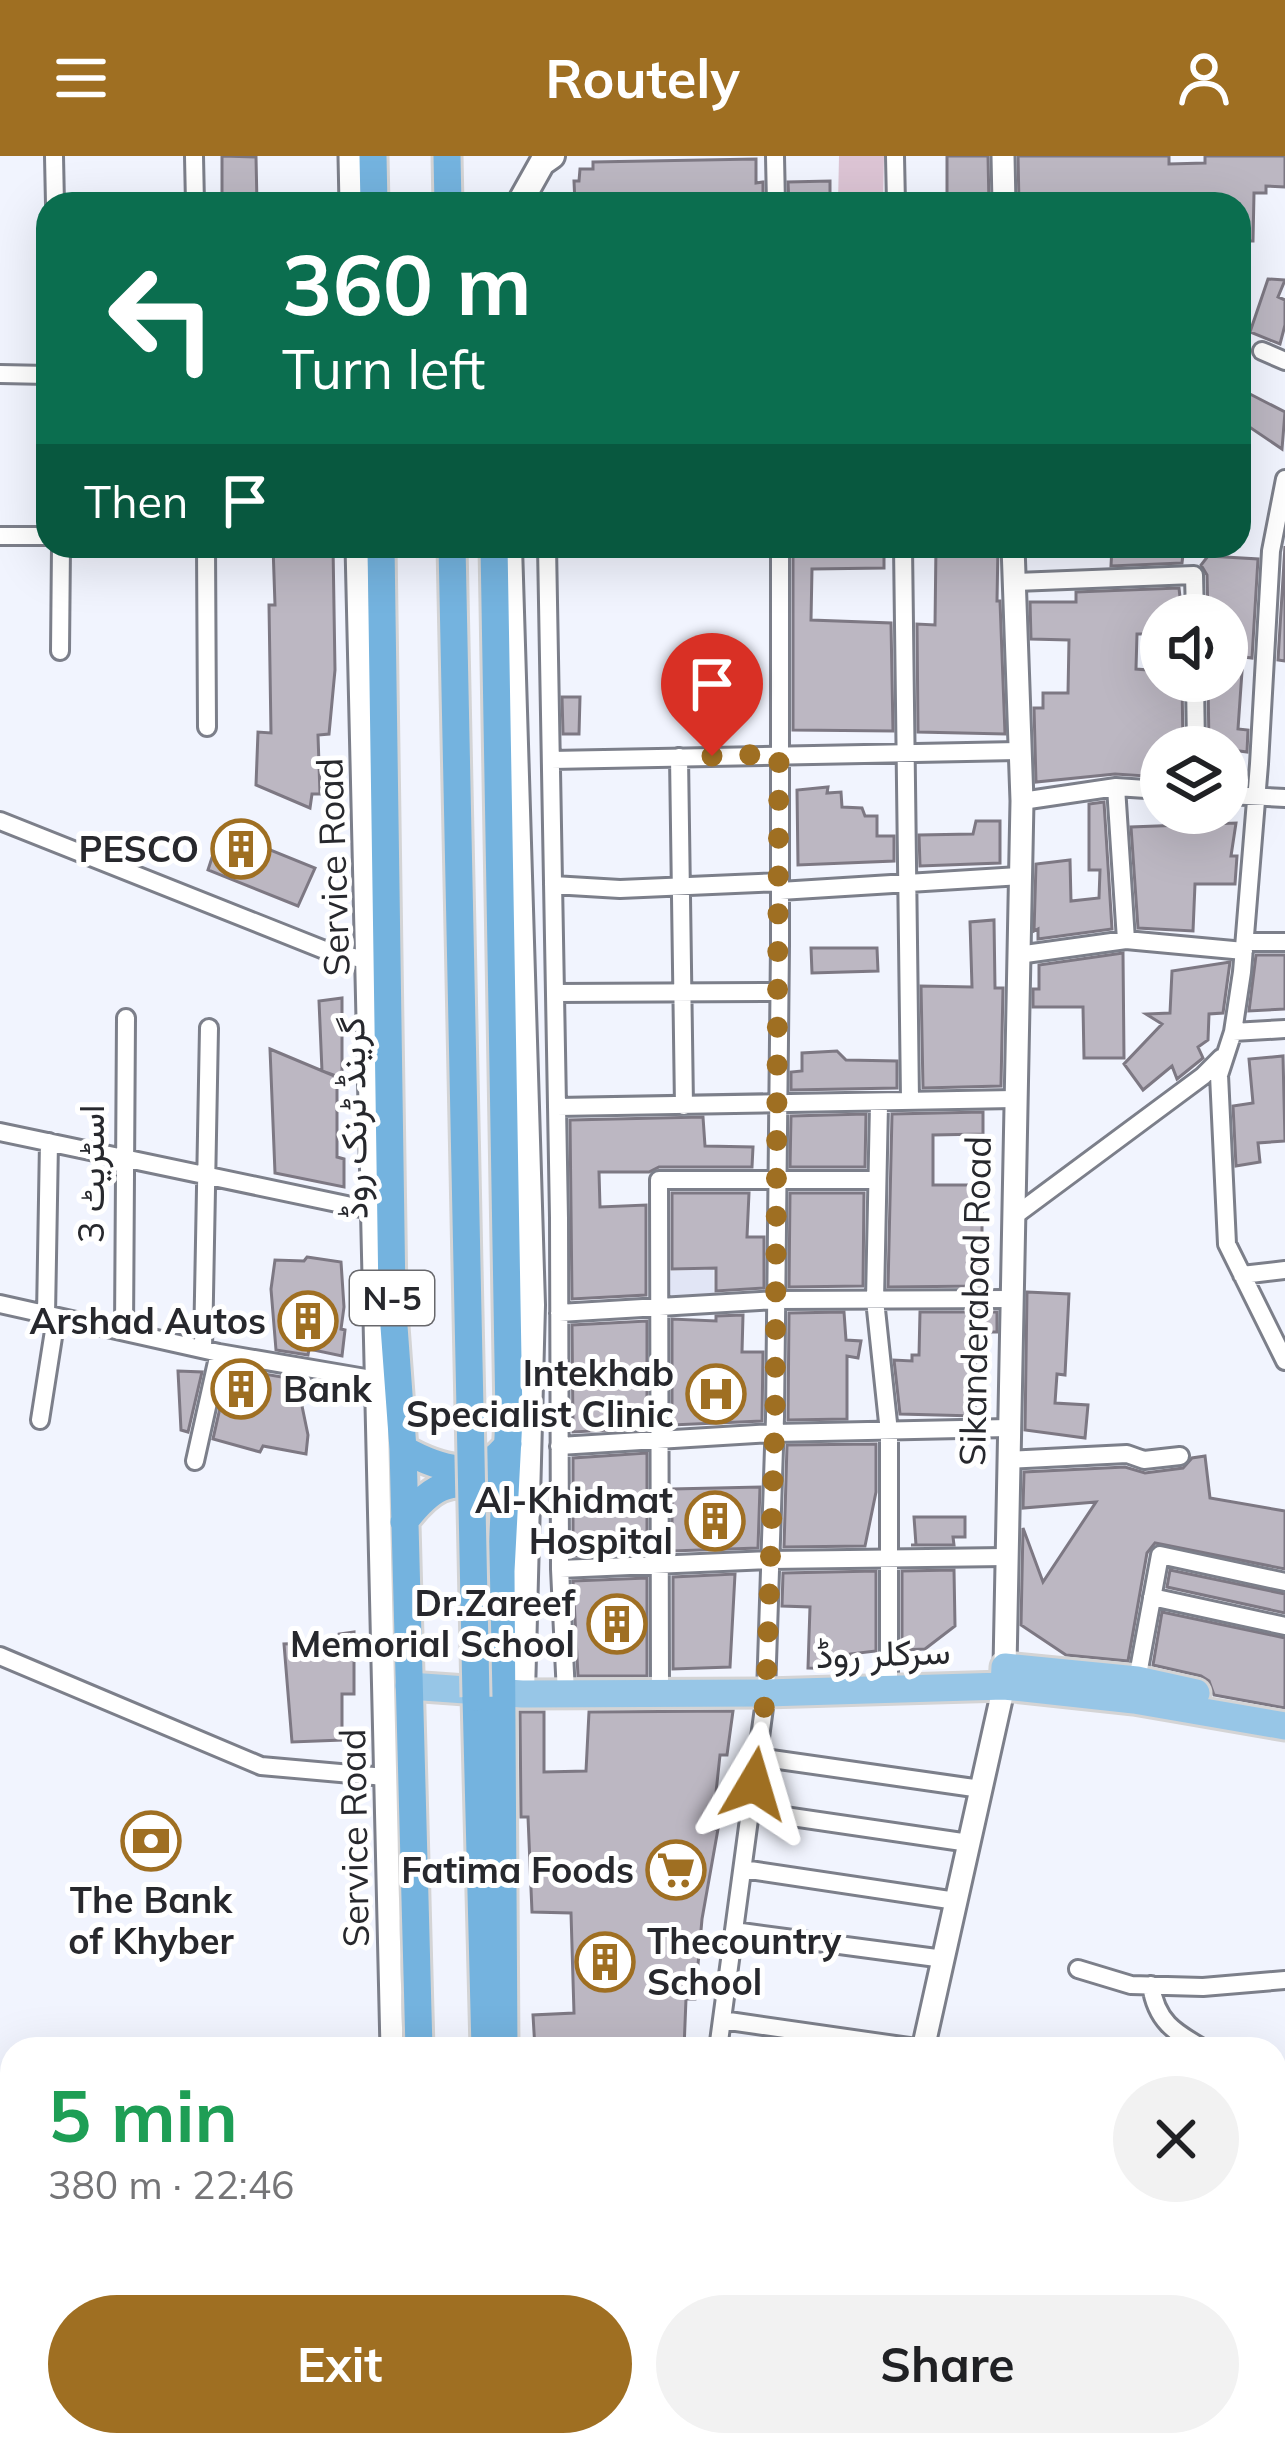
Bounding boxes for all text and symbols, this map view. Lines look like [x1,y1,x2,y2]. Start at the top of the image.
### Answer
text: Routely [545,44,740,112]
icon: menu [48,45,114,111]
icon: person [1171,45,1237,111]
text: 360 m [282,231,532,336]
icon: left [84,240,240,396]
text: Turn left [282,335,485,403]
icon: arrive [212,468,278,534]
text: Then [84,473,188,529]
map controls [1140,594,1248,834]
button: sound [1140,594,1248,702]
pin [661,633,763,756]
icon: arrive [679,651,745,717]
button: layers [1140,726,1248,834]
street label: Service Road [306,757,359,977]
building icon: PESCO [210,818,272,880]
place label: PESCO [79,826,199,871]
street label: گرینڈ ٹرنک روڈ [328,1016,378,1220]
street label: اسٹریٹ 3 [68,1105,114,1243]
street label: Sikanderabad Road [949,1136,1000,1466]
road number: N-5 [350,1271,434,1325]
building icon: Arshad Autos [277,1290,339,1352]
place label: Arshad Autos [30,1298,266,1343]
place label: Intekhab Specialist Clinic [406,1350,674,1436]
building icon: Bank [210,1358,272,1420]
hospital icon: Intekhab Specialist Clinic [685,1363,747,1425]
place label: Bank [283,1366,373,1411]
place label: Al-Khidmat Hospital [475,1477,673,1563]
building icon: Al-Khidmat Hospital [684,1490,746,1552]
place label: Dr.Zareef Memorial School [290,1580,576,1666]
building icon: Dr.Zareef Memorial School [586,1593,648,1655]
street label: سرکلر روڈ [815,1628,951,1678]
position arrow [691,1721,817,1847]
street label: Service Road [329,1728,378,1948]
bank icon: The Bank of Khyber [120,1810,182,1872]
supermarket icon: Fatima Foods [645,1839,707,1901]
place label: Fatima Foods [401,1847,634,1892]
place label: The Bank of Khyber [68,1877,235,1963]
place label: Thecountry School [647,1918,842,2004]
building icon: Thecountry School [574,1931,636,1993]
text: 5 min [48,2070,238,2160]
button: close [1113,2076,1239,2202]
text: 380 m · 22:46 [48,2160,294,2209]
button: Exit [48,2295,632,2433]
button: Share [656,2295,1239,2433]

